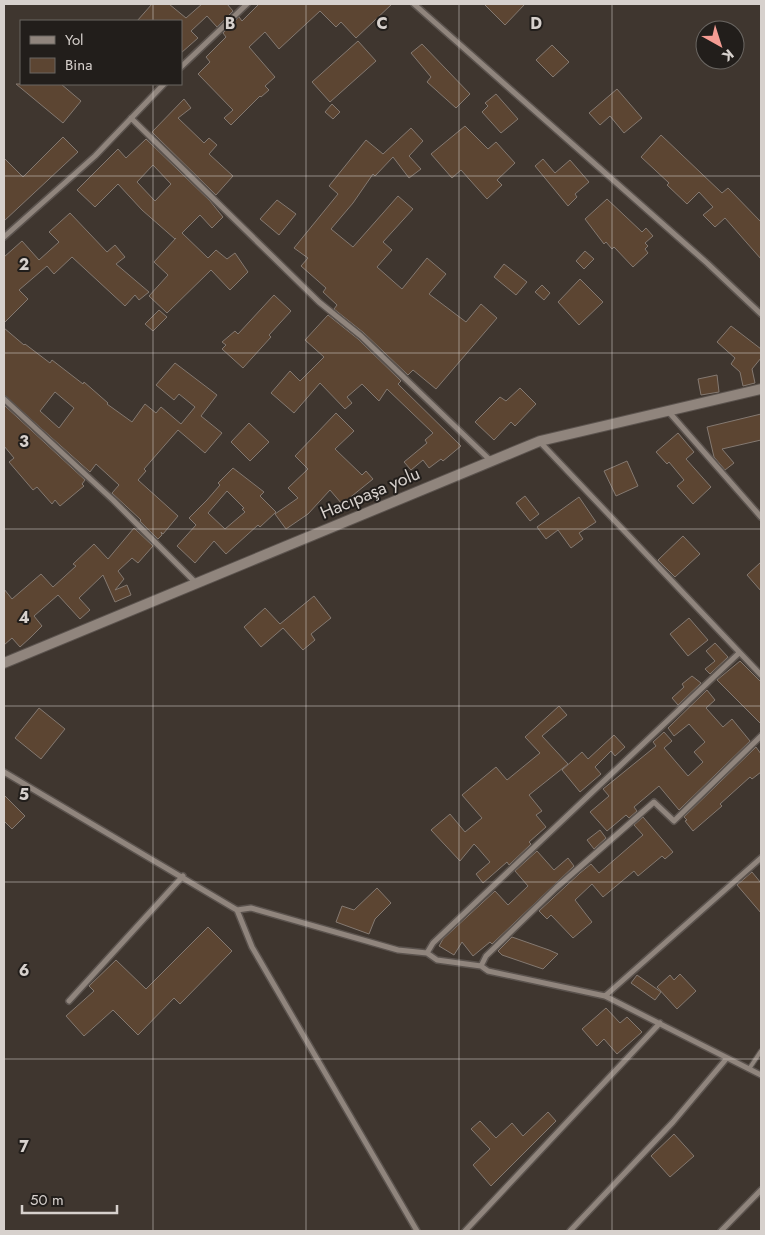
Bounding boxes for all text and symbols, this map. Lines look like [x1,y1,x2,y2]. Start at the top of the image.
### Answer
text: B [225,12,235,35]
text: C [376,12,388,35]
text: D [530,12,542,35]
legend [20,20,182,85]
north arrow [695,20,745,70]
text: Yol [65,29,84,51]
text: K [718,44,738,66]
text: Bina [65,54,92,76]
text: 2 [19,253,29,276]
text: 3 [19,430,29,453]
street label: Hacıpaşa yolu [316,460,424,526]
text: 4 [18,606,30,629]
text: 5 [19,783,29,806]
text: 6 [19,959,29,982]
text: 7 [19,1135,29,1158]
scale bar [22,1182,118,1214]
text: 50 m [30,1189,64,1211]

